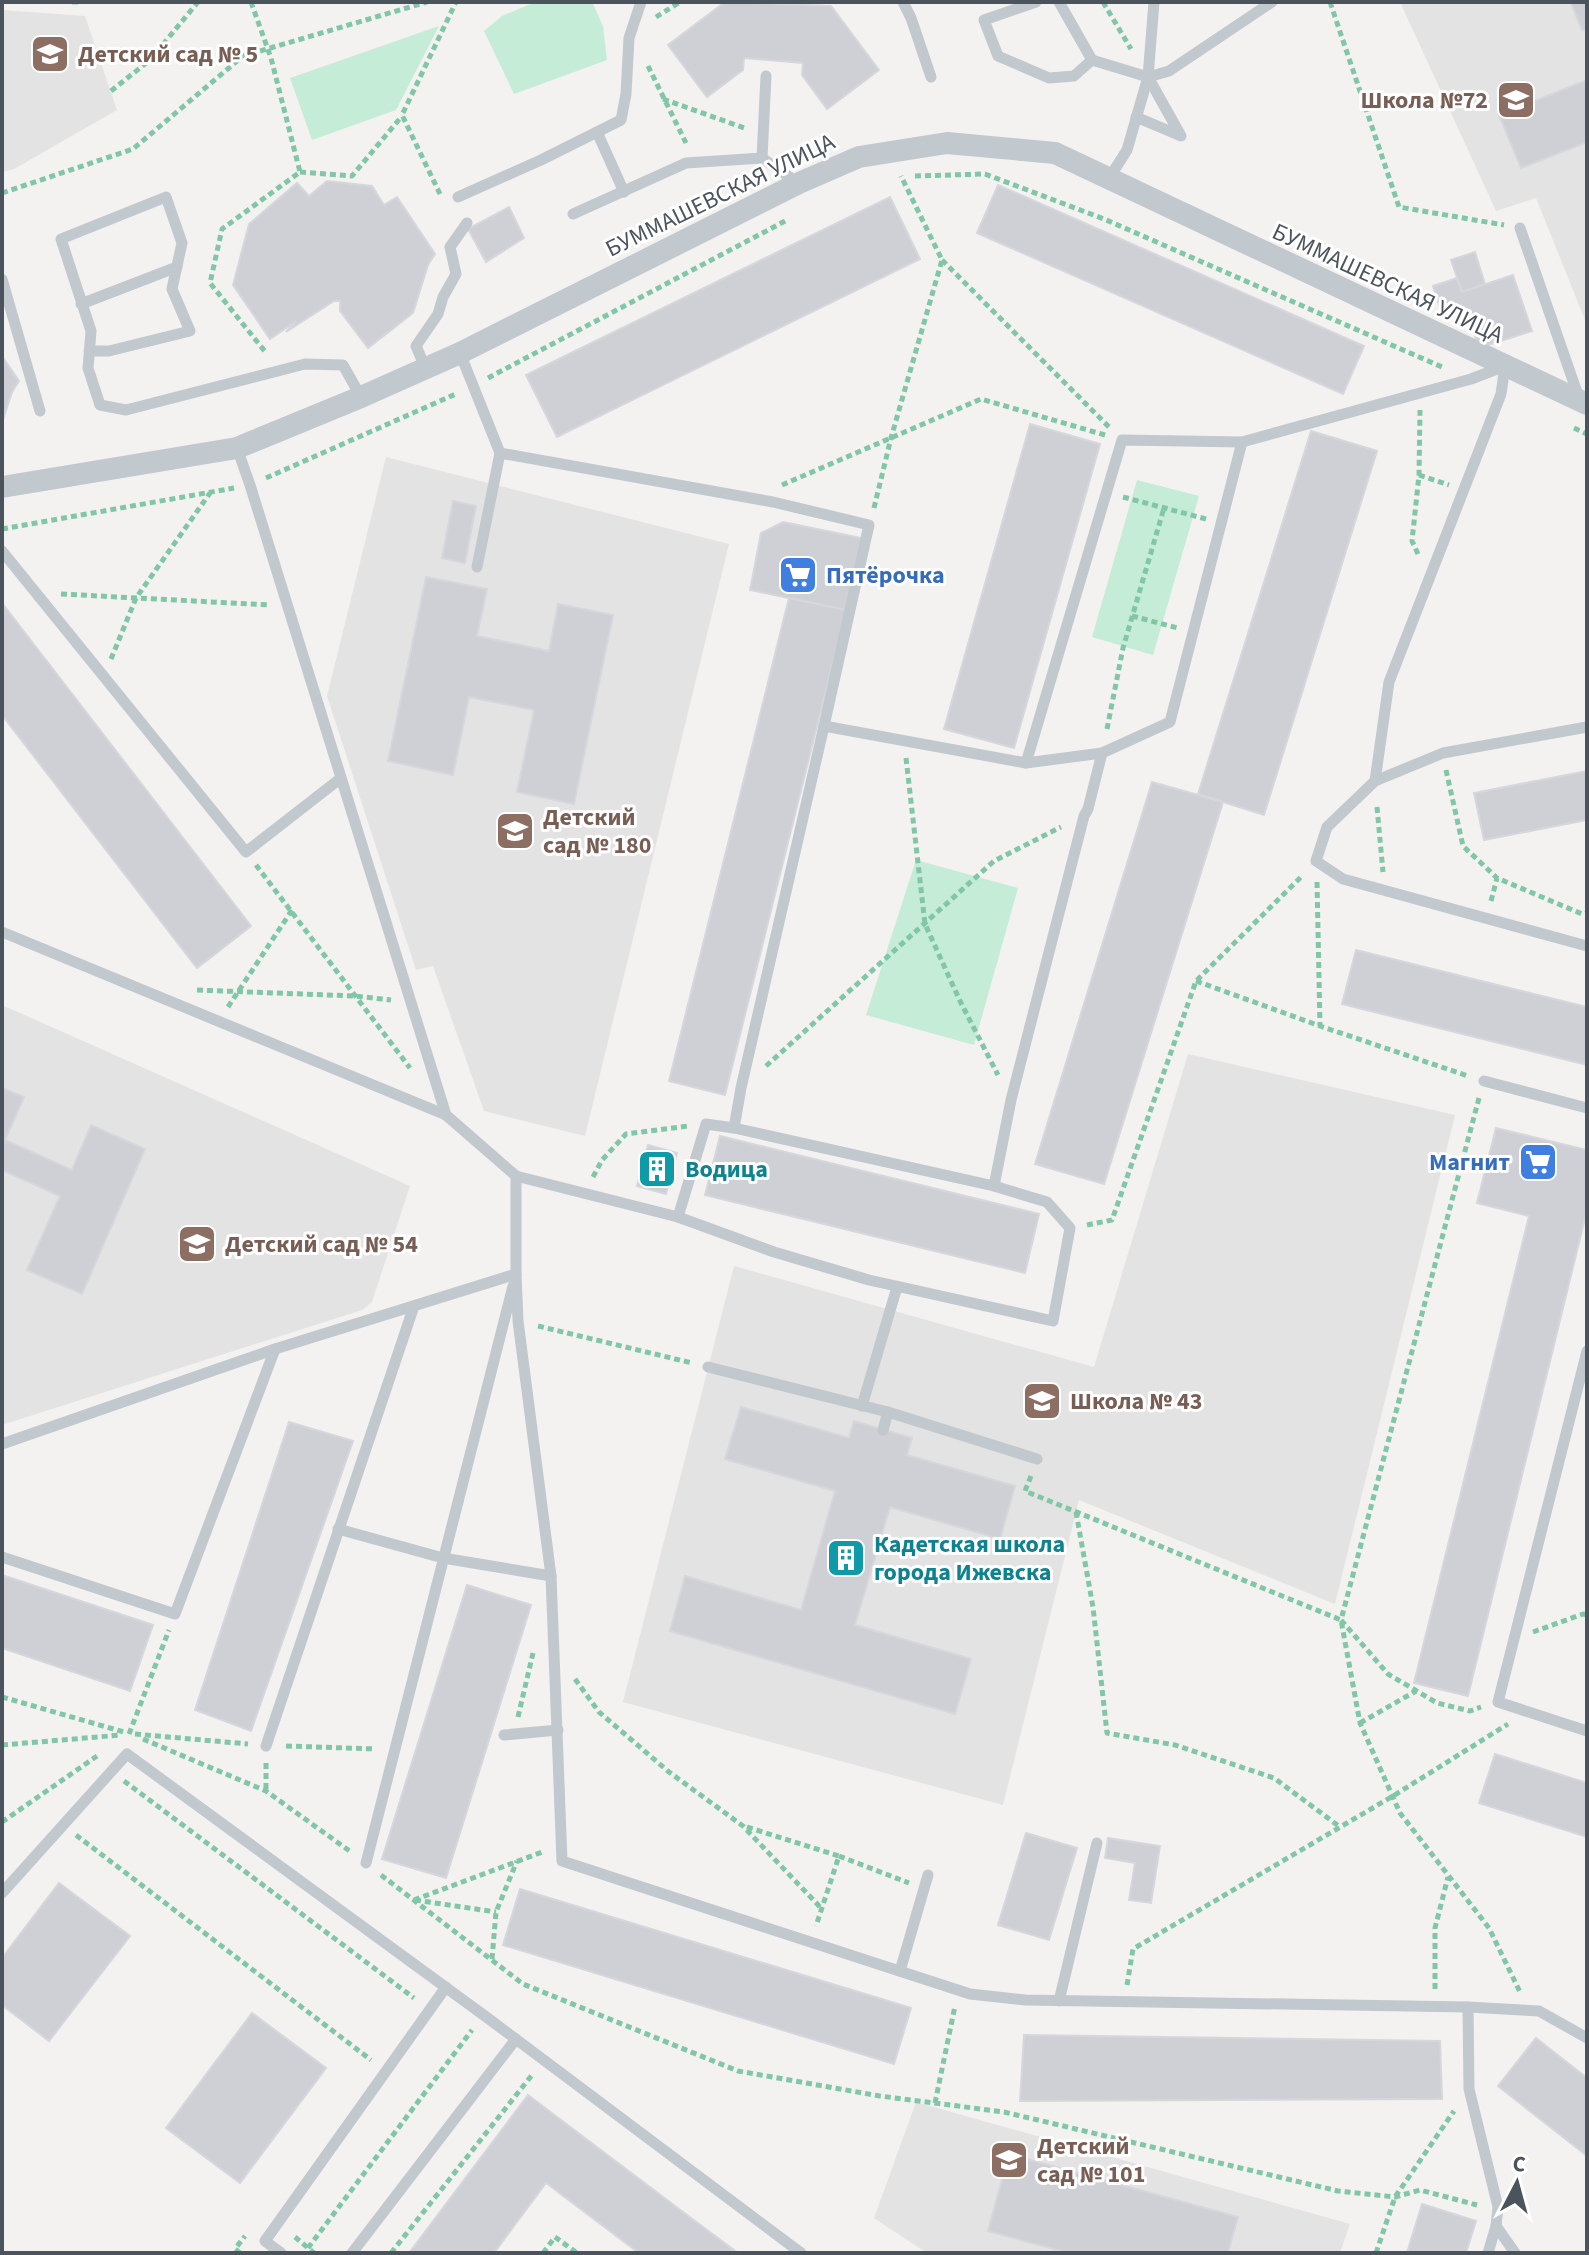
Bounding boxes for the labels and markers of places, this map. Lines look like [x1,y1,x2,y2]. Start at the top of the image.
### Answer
school or university icon: Детский сад № 5 [29,33,71,75]
place label: Детский сад № 5 [78,37,258,72]
school or university icon: Школа №72 [1495,79,1537,121]
place label: Школа №72 [1360,83,1488,118]
supermarket icon: Пятёрочка [777,554,819,596]
place label: Пятёрочка [826,558,945,593]
place label: Детский сад № 180 [543,800,651,863]
school or university icon: Детский сад № 180 [494,810,536,852]
supermarket icon: Магнит [1517,1141,1559,1183]
place label: Магнит [1429,1145,1510,1180]
building icon: Водица [636,1148,678,1190]
place label: Водица [685,1152,768,1187]
school or university icon: Детский сад № 54 [176,1223,218,1265]
place label: Детский сад № 54 [225,1227,418,1262]
school or university icon: Школа № 43 [1021,1380,1063,1422]
place label: Школа № 43 [1070,1384,1202,1419]
place label: Кадетская школа города Ижевска [874,1527,1065,1590]
building icon: Кадетская школа города Ижевска [825,1537,867,1579]
place label: Детский сад № 101 [1037,2129,1145,2192]
school or university icon: Детский сад № 101 [988,2139,1030,2181]

